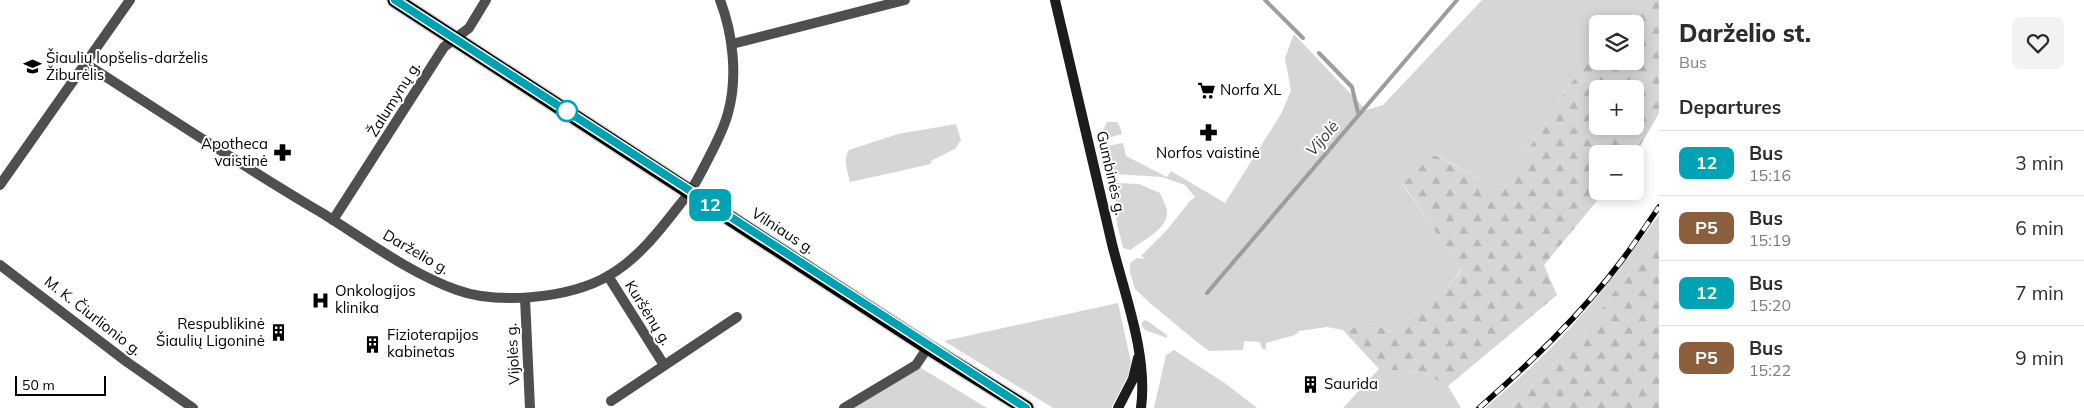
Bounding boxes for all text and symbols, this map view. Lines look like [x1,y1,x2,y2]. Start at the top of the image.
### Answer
map controls [1589,15,1644,200]
button: layers [1589,15,1644,70]
button: heart [2012,17,2064,69]
text: Darželio st. [1679,18,1811,48]
place label: Šiaulių lopšelis-darželis Žiburėlis [46,48,208,84]
text: Bus [1679,52,1707,72]
school or university icon: Šiaulių lopšelis-darželis Žiburėlis [22,57,42,77]
street label: Žalumynų g. [363,58,424,140]
supermarket icon: Norfa XL [1196,80,1216,100]
place label: Norfa XL [1220,80,1281,99]
button: + [1589,80,1644,135]
text: Departures [1679,95,1781,119]
unlabelled marker [556,100,578,122]
water label: Vijolė [1301,116,1343,160]
pharmacy icon: Norfos vaistinė [1198,122,1218,142]
street label: Gumbinės g. [1093,129,1130,217]
place label: Apotheca vaistinė [201,134,268,170]
text: Bus [1749,141,1783,165]
pharmacy icon: Apotheca vaistinė [272,143,292,163]
place label: Norfos vaistinė [1156,143,1260,162]
button: − [1589,145,1644,200]
text: 12 [1696,151,1717,174]
text: 3 min [2015,151,2064,175]
text: 15:16 [1749,165,1791,185]
line badge: 12 [688,189,732,221]
text: 12 [699,193,721,216]
street label: Vilniaus g. [748,203,818,258]
text: Bus [1749,206,1783,230]
text: P5 [1695,216,1718,239]
text: 6 min [2015,216,2064,240]
street label: Darželio g. [380,225,453,278]
text: 15:19 [1749,230,1791,250]
text: Bus [1749,271,1783,295]
street label: M. K. Čiurlionio g. [41,272,146,359]
street label: Kuršėnų g. [621,277,676,349]
place label: Onkologijos klinika [335,281,416,317]
text: 12 [1696,281,1717,304]
text: 7 min [2015,281,2064,305]
hospital icon: Onkologijos klinika [311,290,331,310]
text: 15:20 [1749,295,1791,315]
place label: Respublikinė Šiaulių Ligoninė [156,314,265,350]
building icon: Respublikinė Šiaulių Ligoninė [269,323,289,343]
street label: Vijolės g. [501,323,524,385]
place label: Fizioterapijos kabinetas [387,325,479,361]
building icon: Fizioterapijos kabinetas [363,334,383,354]
text: Bus [1749,336,1783,360]
text: P5 [1695,346,1718,369]
text: 9 min [2015,346,2064,370]
text: 15:22 [1749,360,1791,380]
scale bar [15,373,106,396]
building icon: Saurida [1300,374,1320,394]
place label: Saurida [1324,374,1378,393]
text: 50 m [22,376,55,394]

